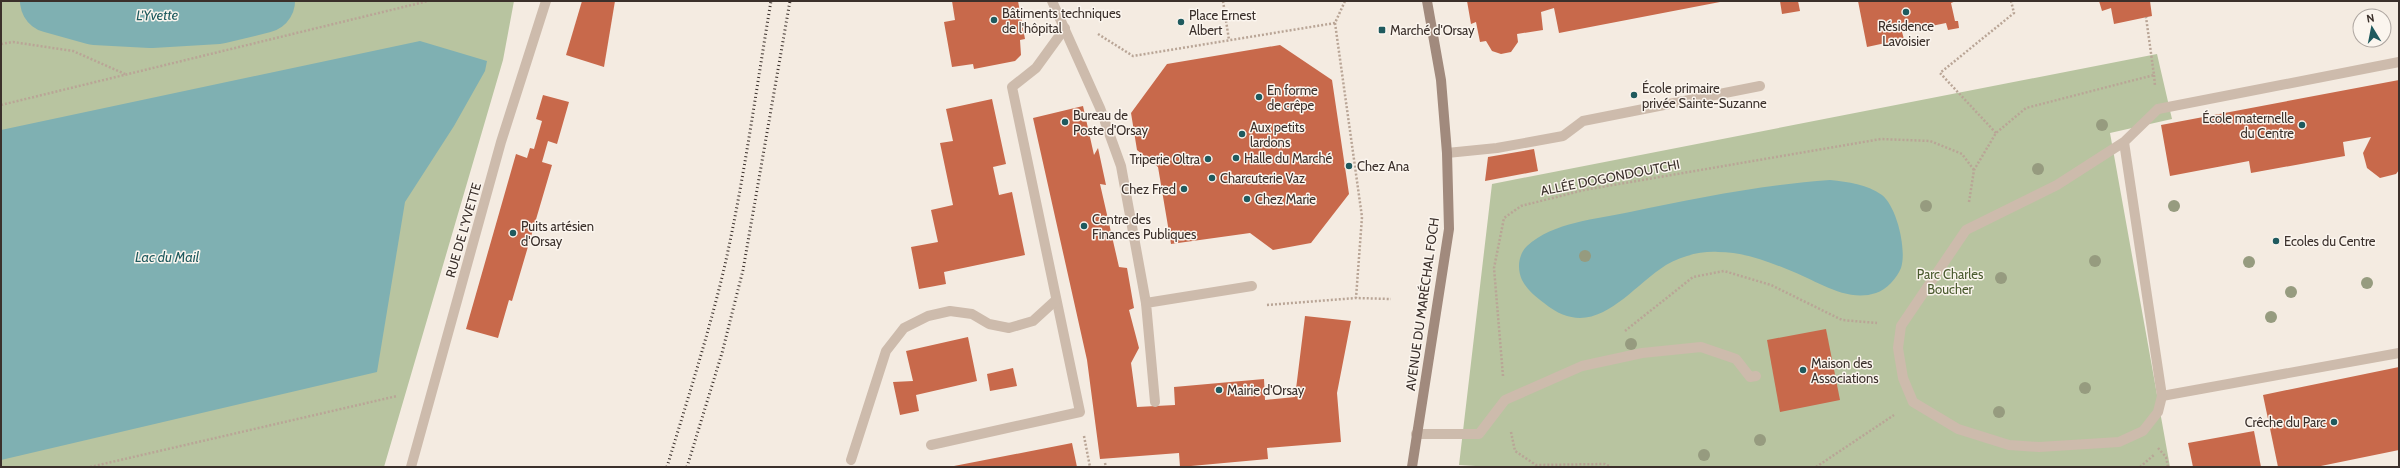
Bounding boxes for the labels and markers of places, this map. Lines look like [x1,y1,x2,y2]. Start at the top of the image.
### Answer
place label: Bâtiments techniques de l'hôpital [1002,5,1122,36]
place label: Place Ernest Albert [1189,7,1257,38]
marker: Résidence Lavoisier [1901,7,1911,17]
marker: Bâtiments techniques de l'hôpital [989,15,999,25]
marker: Place Ernest Albert [1176,17,1186,27]
place label: Résidence Lavoisier [1878,18,1934,49]
place label: Marché d'Orsay [1390,22,1475,38]
marker: Marché d'Orsay [1377,25,1387,35]
place label: École primaire privée Sainte-Suzanne [1642,79,1767,111]
place label: En forme de crêpe [1267,82,1318,113]
marker: École primaire privée Sainte-Suzanne [1629,90,1639,100]
marker: En forme de crêpe [1254,92,1264,102]
place label: Bureau de Poste d'Orsay [1073,107,1149,138]
place label: École maternelle du Centre [2202,109,2294,141]
marker: Bureau de Poste d'Orsay [1060,117,1070,127]
place label: Aux petits lardons [1250,119,1305,150]
marker: École maternelle du Centre [2297,120,2307,130]
marker: Aux petits lardons [1237,129,1247,139]
place label: Halle du Marché [1244,150,1332,166]
place label: Triperie Oltra [1129,151,1201,167]
marker: Halle du Marché [1231,153,1241,163]
marker: Triperie Oltra [1203,154,1213,164]
place label: Chez Ana [1357,158,1410,174]
marker: Chez Ana [1344,161,1354,171]
place label: Charcuterie Vaz [1220,170,1305,186]
marker: Charcuterie Vaz [1207,173,1217,183]
place label: Chez Fred [1121,181,1176,197]
marker: Chez Fred [1179,184,1189,194]
place label: Chez Marie [1255,191,1316,207]
marker: Chez Marie [1242,194,1252,204]
place label: Centre des Finances Publiques [1092,211,1197,242]
place label: Puits artésien d'Orsay [521,218,594,249]
marker: Centre des Finances Publiques [1079,221,1089,231]
marker: Puits artésien d'Orsay [508,228,518,238]
place label: Ecoles du Centre [2284,233,2376,249]
marker: Ecoles du Centre [2271,236,2281,246]
place label: Maison des Associations [1811,355,1879,386]
marker: Maison des Associations [1798,365,1808,375]
place label: Mairie d'Orsay [1227,382,1305,398]
marker: Mairie d'Orsay [1214,385,1224,395]
place label: Crêche du Parc [2245,414,2326,430]
marker: Crêche du Parc [2329,417,2339,427]

